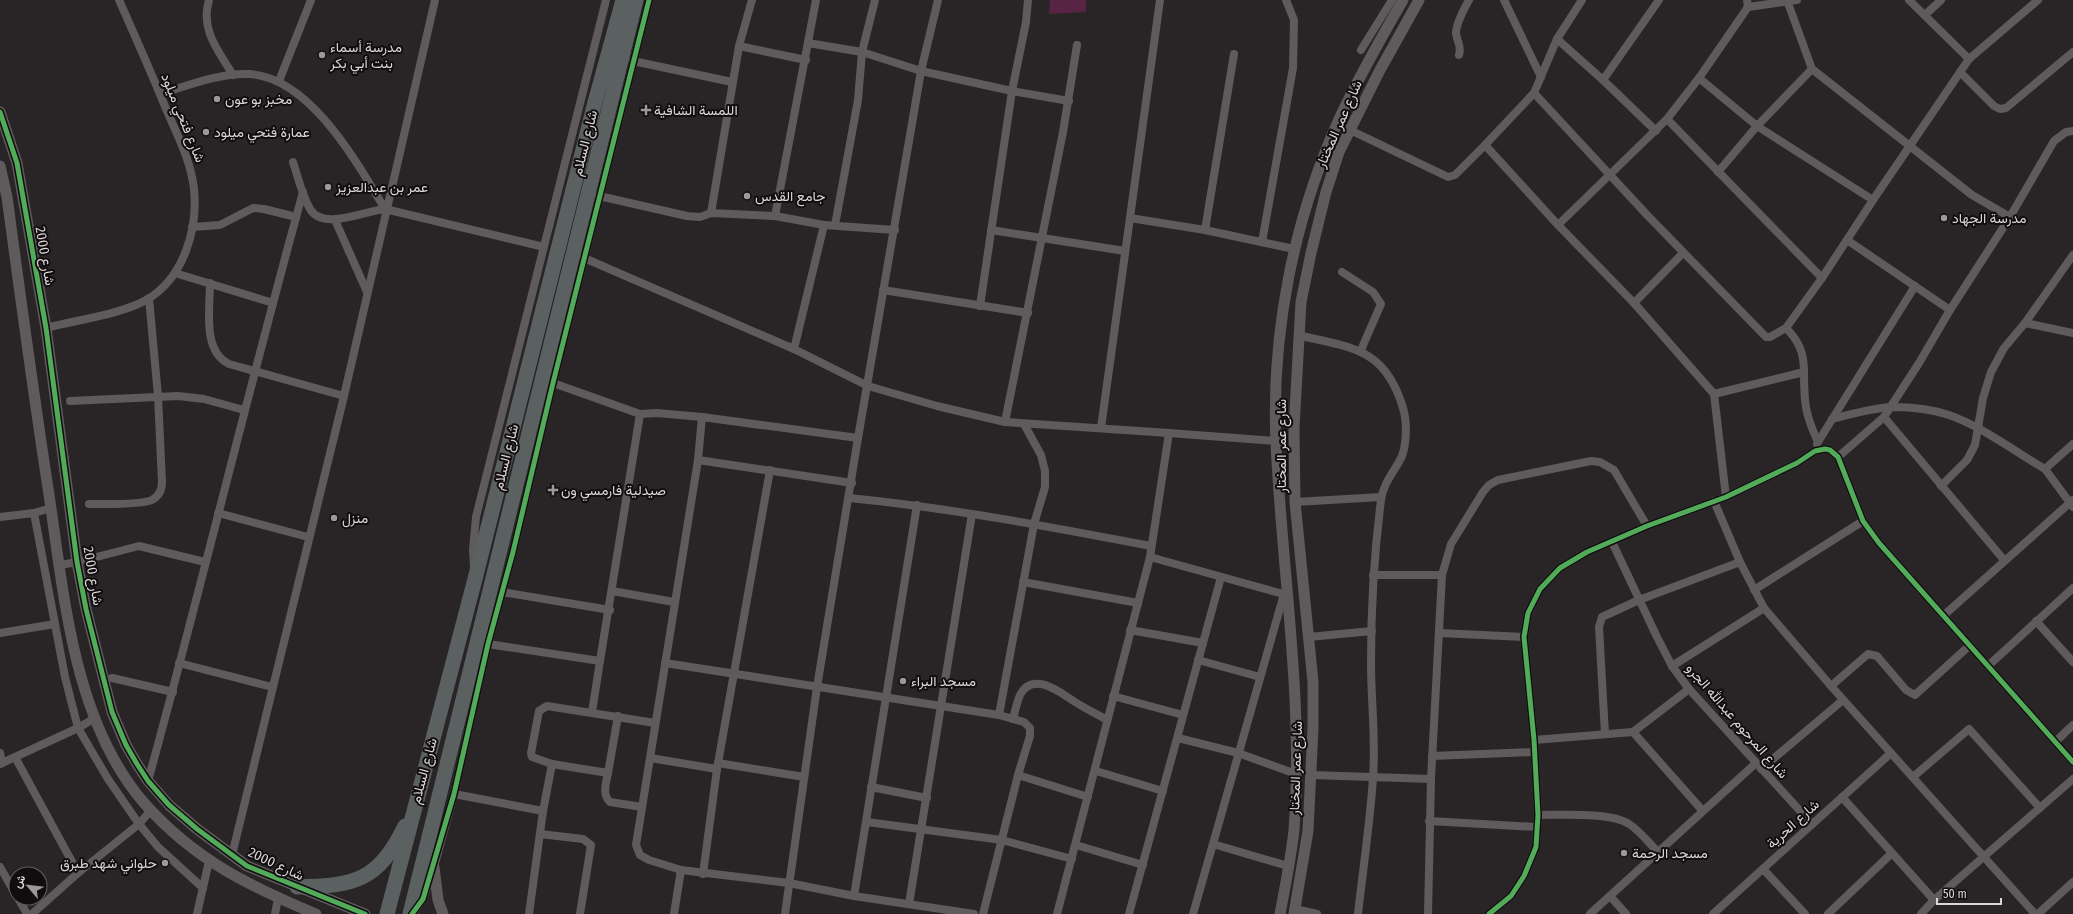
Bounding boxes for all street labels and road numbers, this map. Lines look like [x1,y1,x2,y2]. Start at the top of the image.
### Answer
street label: شارع فتحي ميلود [155,71,209,166]
street label: شارع عمر المختار [1312,78,1368,172]
street label: شارع السلام [569,108,603,178]
street label: شارع 2000 [29,225,59,287]
street label: شارع عمر المختار [1273,399,1292,494]
street label: شارع السلام [490,422,524,492]
street label: شارع 2000 [77,545,107,607]
street label: شارع المرحوم عبدالله الجرو [1681,660,1792,783]
street label: شارع عمر المختار [1286,721,1308,816]
street label: شارع السلام [407,736,443,806]
street label: شارع الحرية [1763,796,1824,854]
street label: شارع 2000 [245,844,307,886]

